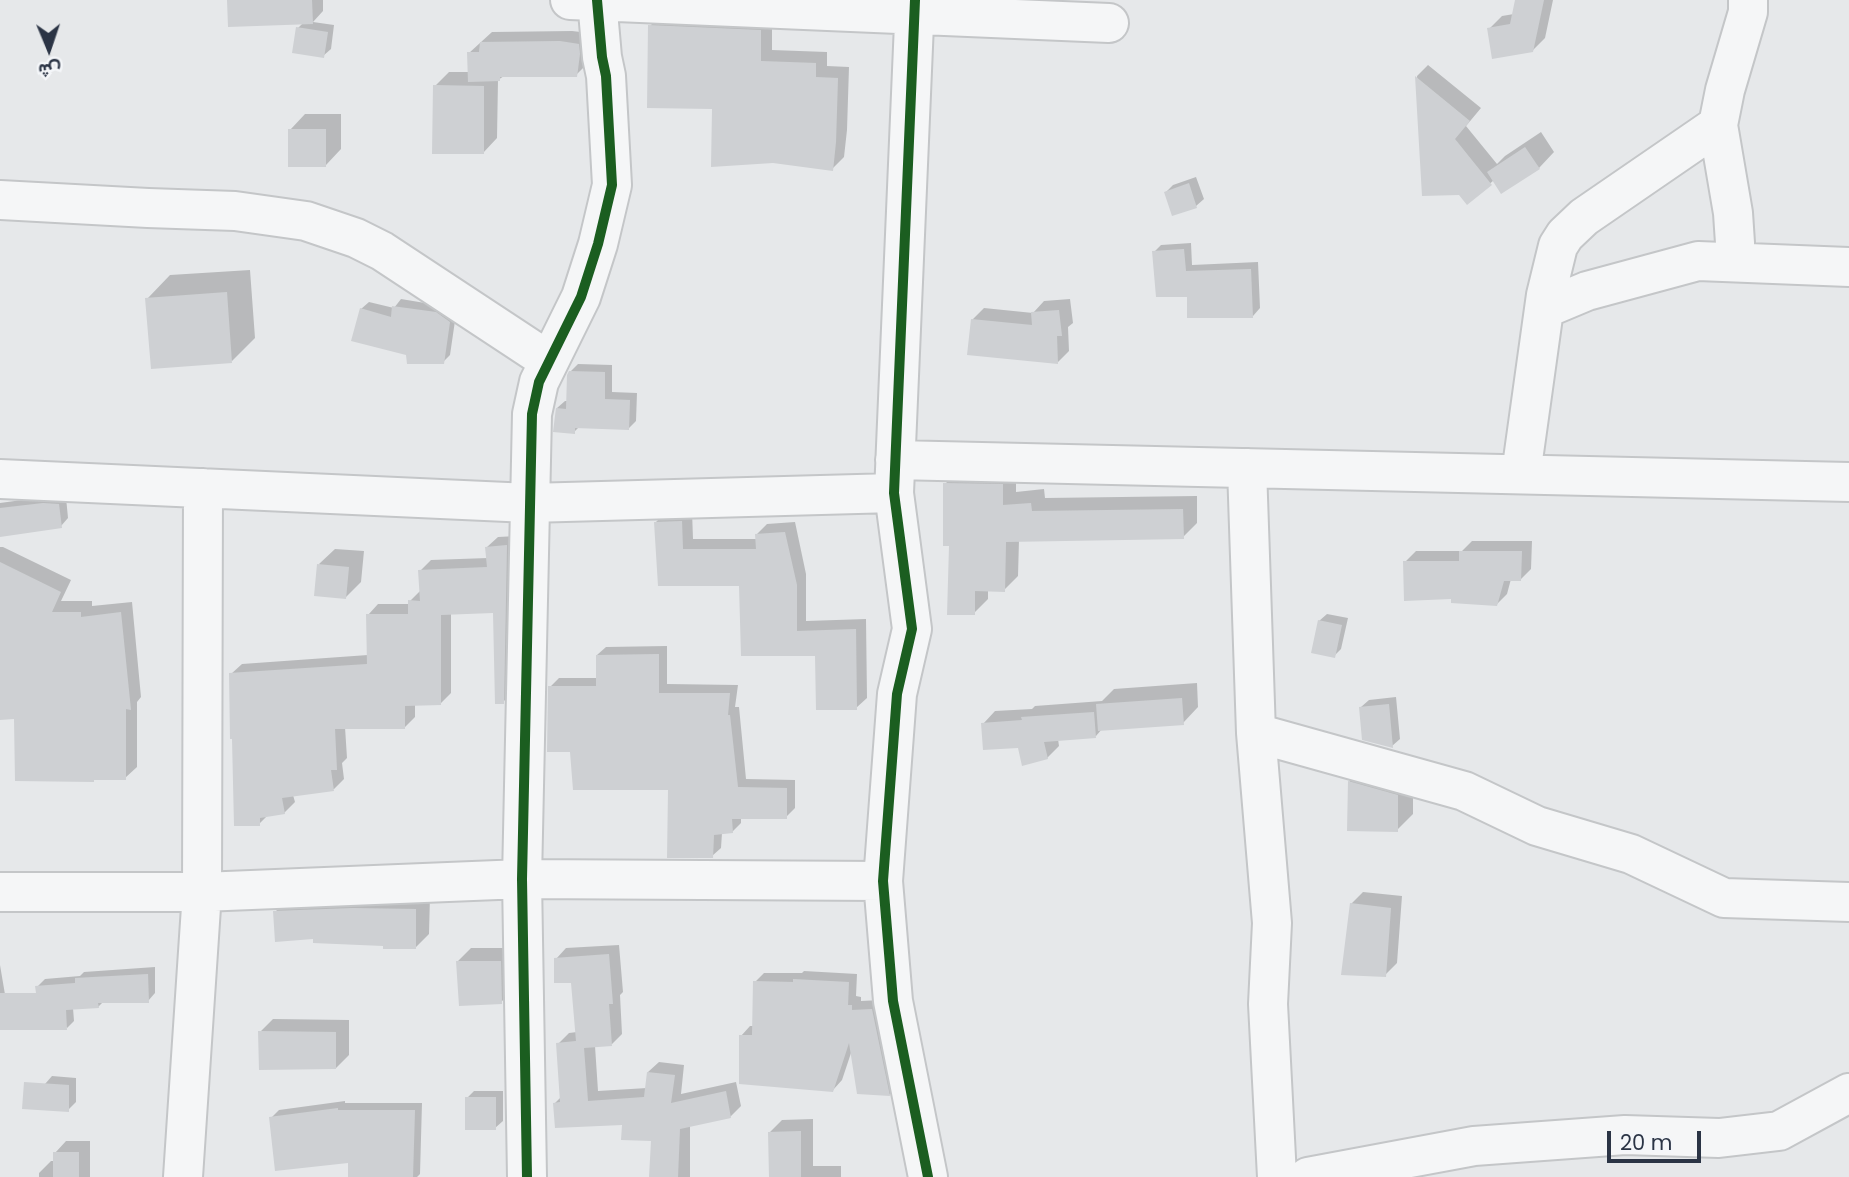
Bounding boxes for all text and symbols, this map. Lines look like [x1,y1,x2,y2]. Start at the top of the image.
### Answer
north arrow [14,14,84,84]
text: ش [38,57,62,84]
scale bar [1611,1118,1706,1162]
text: 20 m [1620,1128,1673,1157]

